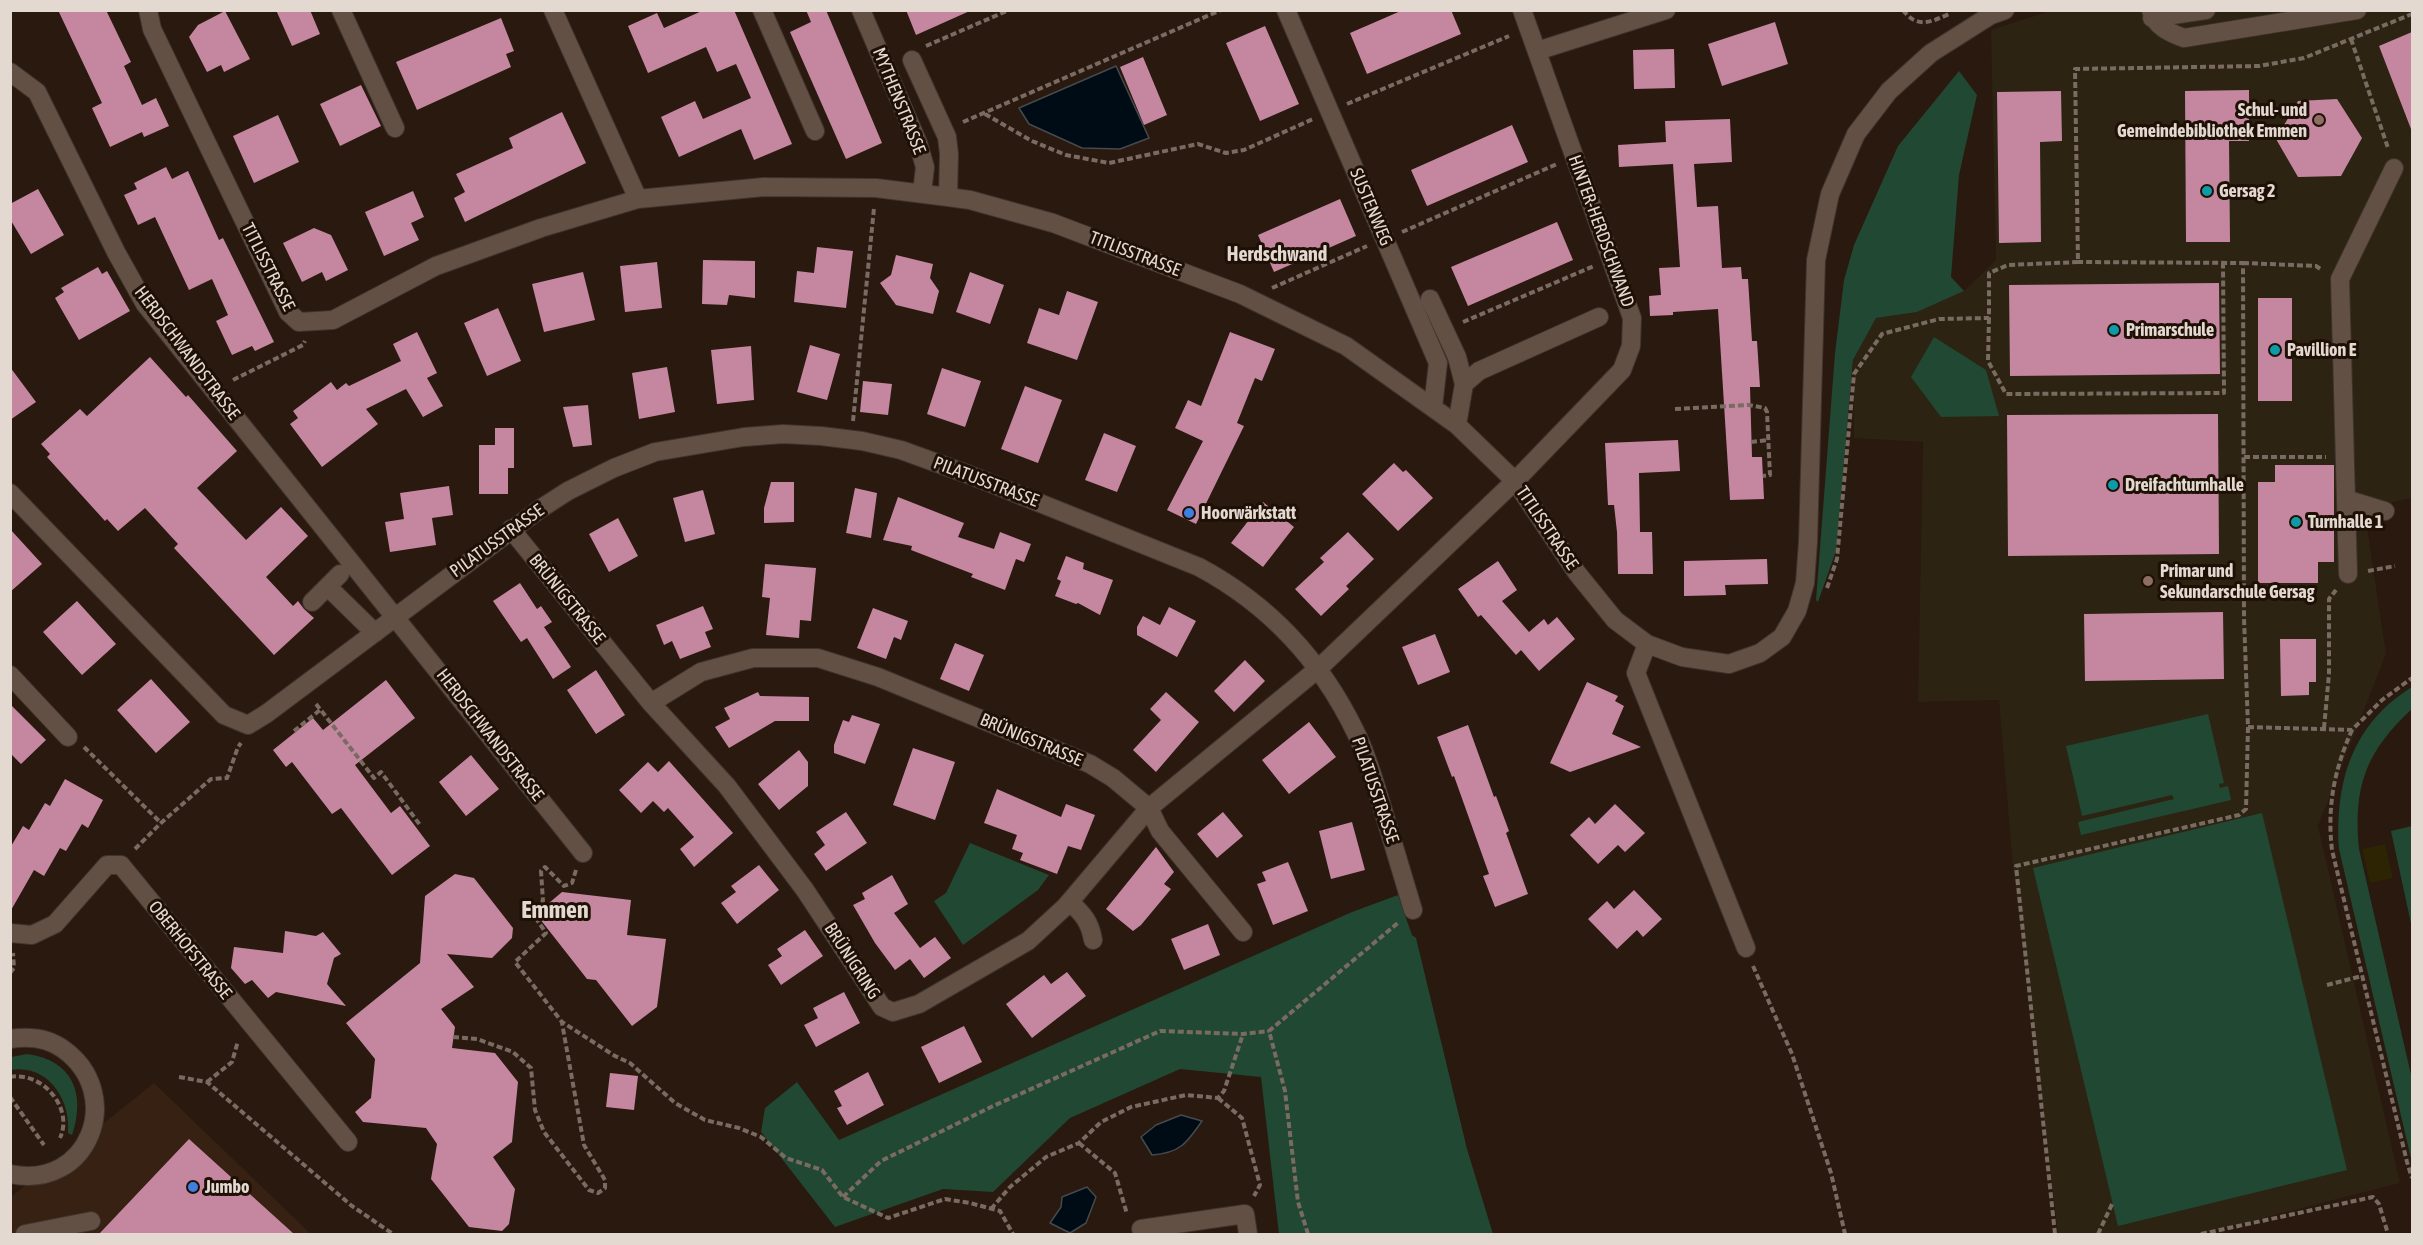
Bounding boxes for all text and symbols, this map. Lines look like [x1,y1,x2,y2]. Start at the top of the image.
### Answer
street label: MYTHENSTRASSE [868,45,930,157]
place label: Schul- und Gemeindebibliothek Emmen [2117,99,2307,142]
marker: Schul- und Gemeindebibliothek Emmen [2312,113,2326,127]
street label: HINTER-HERDSCHWAND [1563,152,1639,310]
street label: SUSTENWEG [1345,165,1397,249]
place label: Gersag 2 [2219,180,2275,202]
marker: Gersag 2 [2200,184,2214,198]
street label: TITLISSTRASSE [237,220,299,314]
street label: TITLISSTRASSE [1087,227,1183,281]
district label: Herdschwand [1227,243,1327,267]
street label: HERDSCHWANDSTRASSE [130,282,244,424]
place label: Primarschule [2126,319,2214,341]
marker: Primarschule [2107,323,2121,337]
place label: Pavillion E [2287,339,2356,361]
marker: Pavillion E [2268,343,2282,357]
street label: PILATUSSTRASSE [930,452,1042,512]
place label: Dreifachturnhalle [2125,474,2244,496]
marker: Dreifachturnhalle [2106,478,2120,492]
street label: TITLISSTRASSE [1511,482,1583,574]
street label: PILATUSSTRASSE [446,500,548,582]
place label: Hoorwärkstatt [1201,502,1296,524]
marker: Hoorwärkstatt [1182,506,1196,520]
place label: Turnhalle 1 [2308,511,2383,533]
marker: Turnhalle 1 [2289,515,2303,529]
street label: BRÜNIGSTRASSE [524,550,610,648]
place label: Primar und Sekundarschule Gersag [2160,560,2314,602]
marker: Primar und Sekundarschule Gersag [2141,574,2155,588]
street label: HERDSCHWANDSTRASSE [432,665,548,805]
street label: BRÜNIGSTRASSE [977,709,1085,771]
street label: PILATUSSTRASSE [1347,734,1403,846]
district label: Emmen [521,896,589,924]
street label: OBERHOFSTRASSE [144,897,236,1003]
street label: BRÜNIGRING [819,919,885,1003]
place label: Jumbo [205,1176,249,1198]
marker: Jumbo [186,1180,200,1194]

